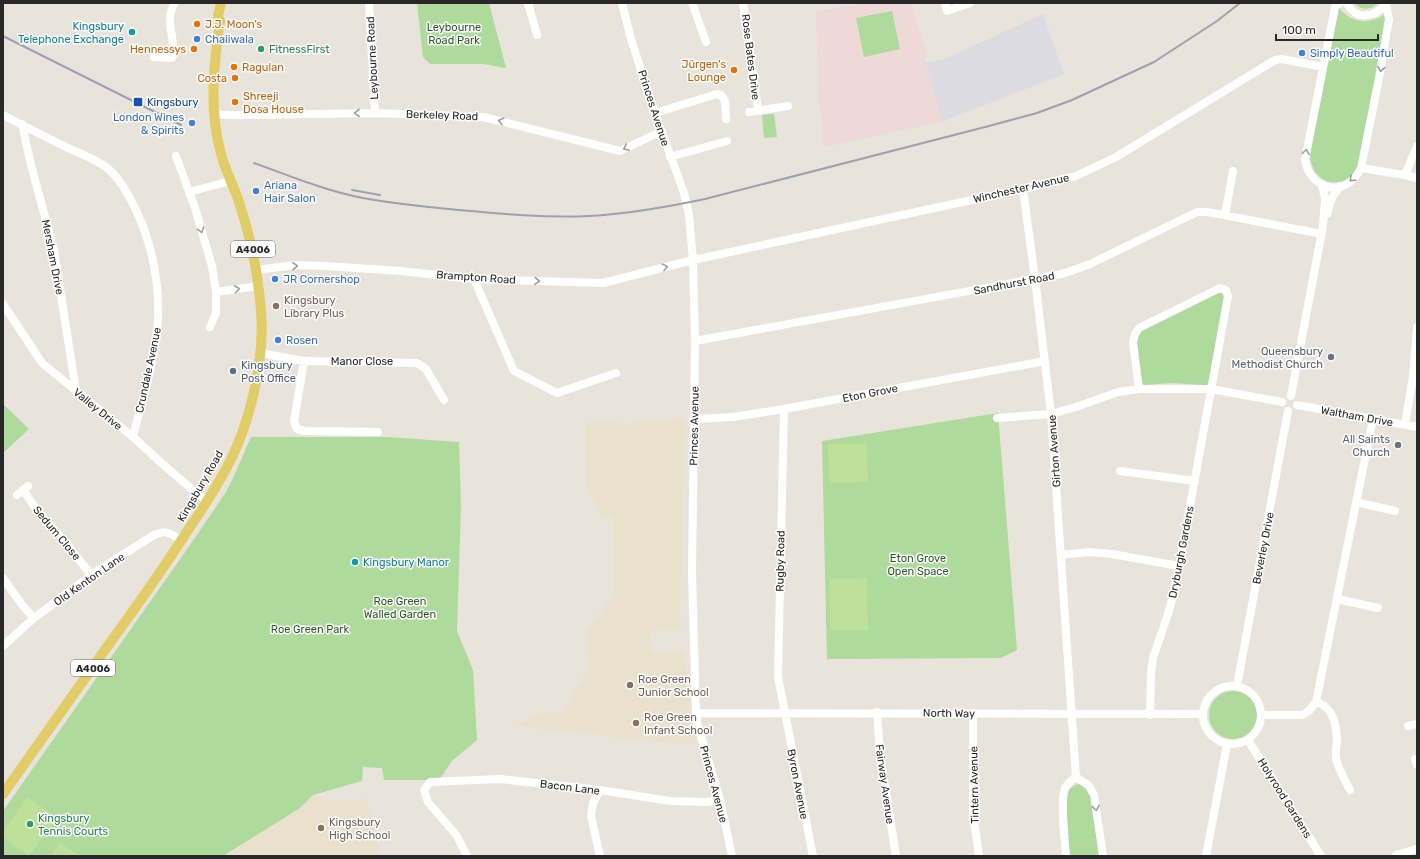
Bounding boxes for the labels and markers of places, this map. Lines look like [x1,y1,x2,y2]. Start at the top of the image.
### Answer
place label: J.J. Moon's [205,18,263,31]
marker: J.J. Moon's [192,19,202,29]
place label: Kingsbury Telephone Exchange [18,20,124,46]
marker: Kingsbury Telephone Exchange [127,27,137,37]
place label: Chaiiwala [205,33,254,46]
marker: Chaiiwala [192,34,202,44]
place label: Hennessys [130,43,186,56]
place label: FitnessFirst [269,43,330,56]
marker: Hennessys [189,44,199,54]
marker: FitnessFirst [256,44,266,54]
place label: Simply Beautiful [1310,47,1394,60]
marker: Simply Beautiful [1297,48,1307,58]
place label: Jürgen's Lounge [682,58,726,84]
place label: Ragulan [242,61,284,74]
marker: Ragulan [229,62,239,72]
marker: Jürgen's Lounge [729,65,739,75]
place label: Costa [197,72,227,85]
marker: Costa [230,73,240,83]
place label: Shreeji Dosa House [243,90,304,116]
marker: Kingsbury [132,96,144,108]
place label: Kingsbury [147,96,199,109]
marker: Shreeji Dosa House [230,97,240,107]
place label: London Wines & Spirits [113,111,184,137]
marker: London Wines & Spirits [187,118,197,128]
place label: Ariana Hair Salon [264,179,316,205]
marker: Ariana Hair Salon [251,186,261,196]
place label: JR Cornershop [283,273,360,286]
marker: JR Cornershop [270,274,280,284]
place label: Kingsbury Library Plus [284,294,345,320]
marker: Kingsbury Library Plus [271,301,281,311]
place label: Rosen [286,334,318,347]
marker: Rosen [273,335,283,345]
place label: Queensbury Methodist Church [1232,345,1323,371]
marker: Queensbury Methodist Church [1326,352,1336,362]
place label: Kingsbury Post Office [241,359,296,385]
marker: Kingsbury Post Office [228,366,238,376]
place label: All Saints Church [1343,433,1390,459]
marker: All Saints Church [1393,440,1403,450]
place label: Kingsbury Manor [363,556,450,569]
marker: Kingsbury Manor [350,557,360,567]
place label: Roe Green Junior School [638,673,709,699]
marker: Roe Green Junior School [625,680,635,690]
place label: Roe Green Infant School [644,711,712,737]
marker: Roe Green Infant School [631,718,641,728]
place label: Kingsbury Tennis Courts [38,812,109,838]
place label: Kingsbury High School [329,816,390,842]
marker: Kingsbury Tennis Courts [25,819,35,829]
marker: Kingsbury High School [316,823,326,833]

